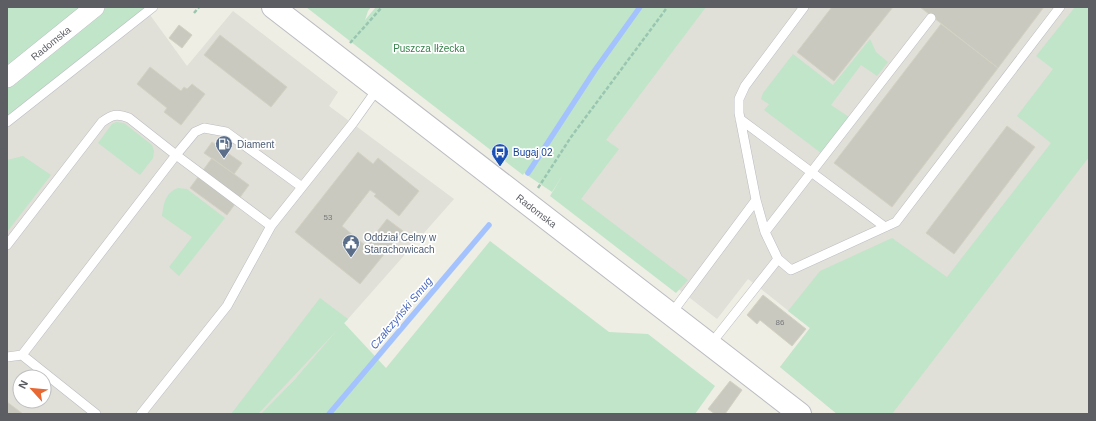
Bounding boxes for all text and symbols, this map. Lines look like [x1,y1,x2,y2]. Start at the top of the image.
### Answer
street label: Radomska [29,23,73,62]
park label: Puszcza Iłżecka [393,43,465,54]
fuel station icon: Diament [214,134,234,159]
place label: Diament [237,139,274,150]
bus stop icon: Bugaj 02 [490,142,510,167]
place label: Bugaj 02 [513,147,553,158]
street label: Radomska [514,192,559,230]
house number: 53 [324,213,333,222]
place label: Oddział Celny w Starachowicach [364,232,437,255]
public building icon: Oddział Celny w Starachowicach [341,233,361,258]
water label: Czałczyński Smug [368,274,435,351]
house number: 86 [776,318,785,327]
north arrow [12,369,52,409]
text: N [16,378,30,391]

